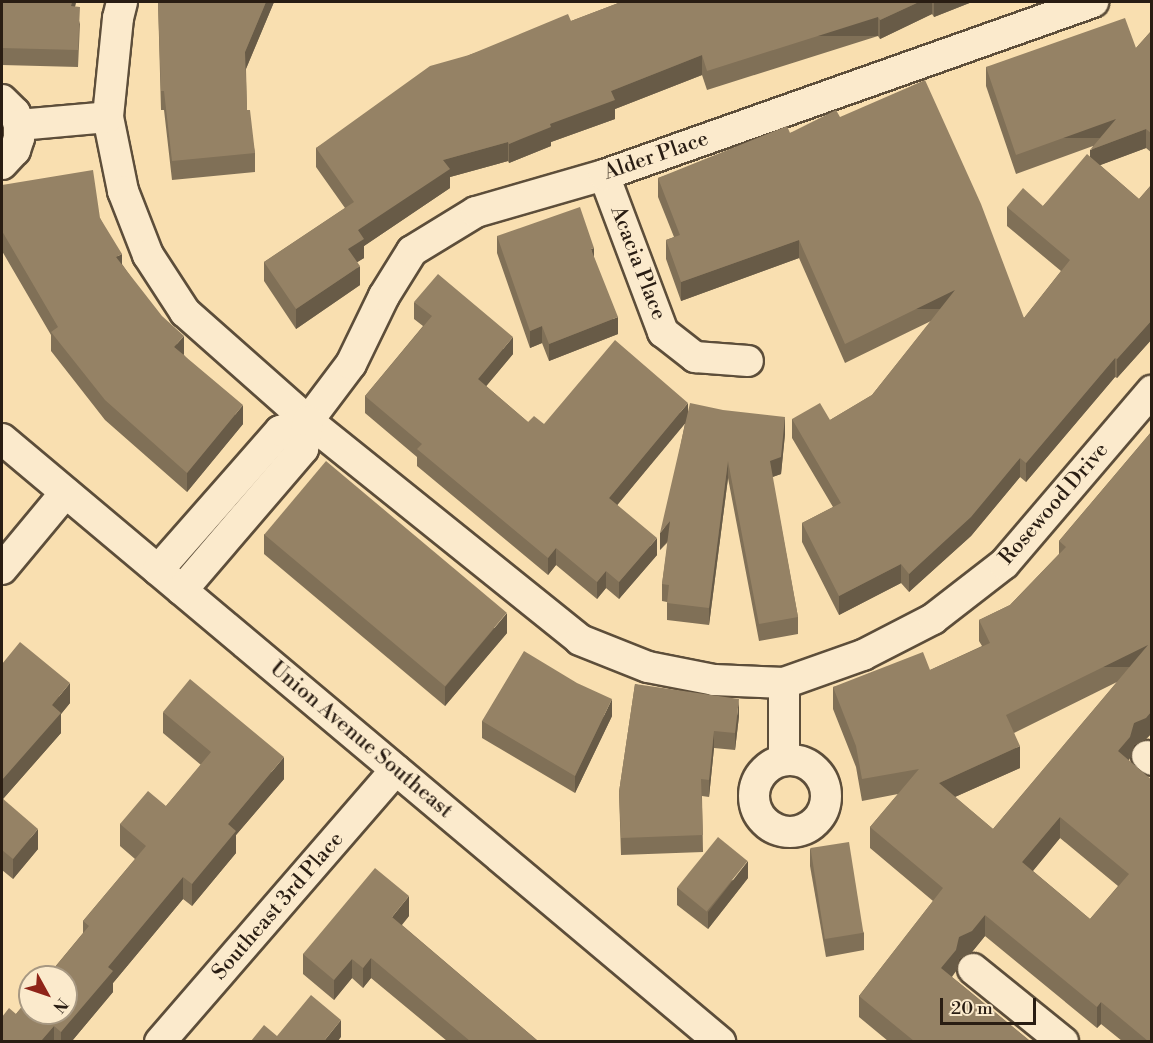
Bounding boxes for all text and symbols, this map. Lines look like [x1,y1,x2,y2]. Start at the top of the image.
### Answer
street label: Alder Place [600,126,712,186]
street label: Acacia Place [605,202,671,324]
street label: Rosewood Drive [994,438,1114,570]
street label: Union Avenue Southeast [265,656,457,824]
street label: Southeast 3rd Place [207,827,349,985]
north arrow [18,965,78,1025]
scale bar [943,986,1039,1024]
text: N [49,994,72,1017]
text: 20 m [951,997,993,1020]

